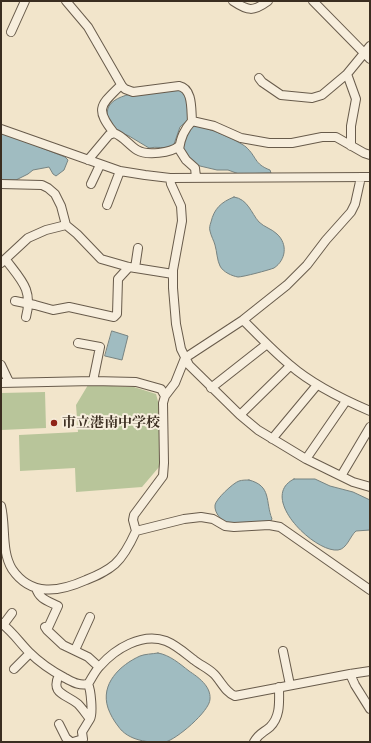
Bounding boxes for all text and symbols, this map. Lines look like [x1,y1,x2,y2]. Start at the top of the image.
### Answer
place label: 市立港南中学校 [62,415,160,431]
marker: 市立港南中学校 [49,418,59,428]

